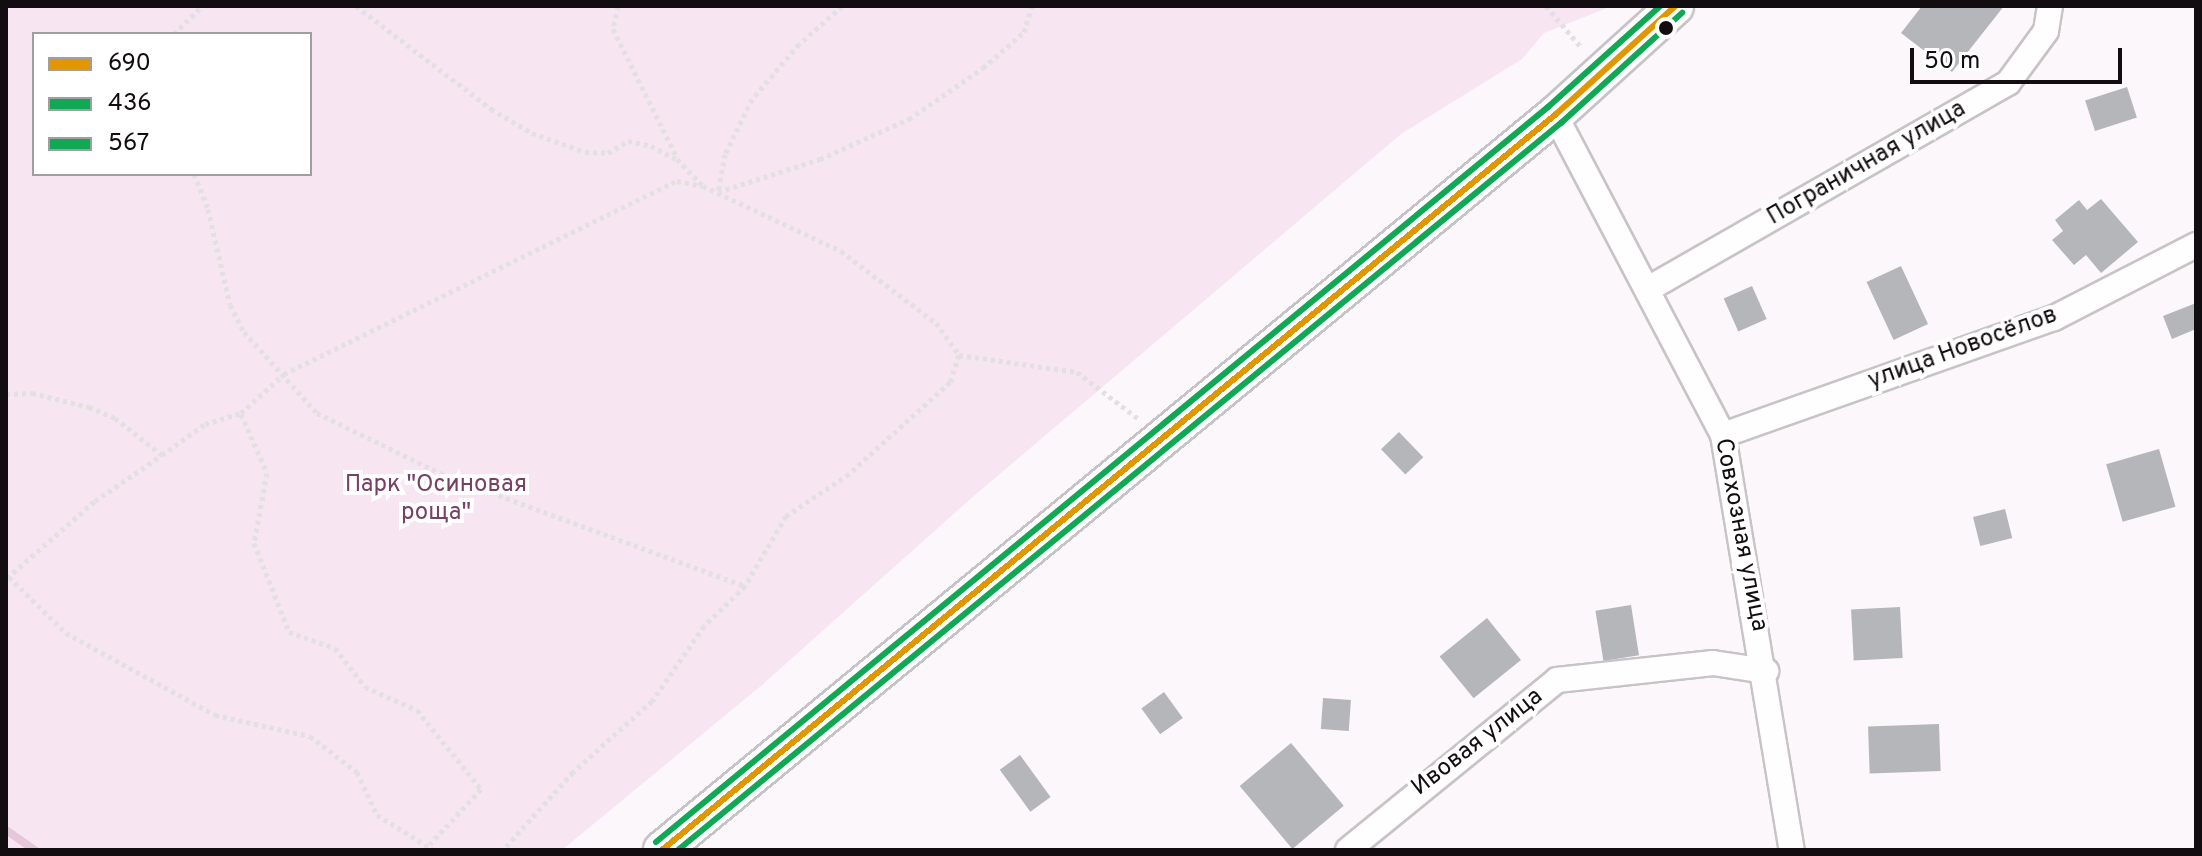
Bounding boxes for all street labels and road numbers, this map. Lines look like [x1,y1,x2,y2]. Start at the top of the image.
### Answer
street label: Пограничная улица [1763,95,1971,233]
street label: улица Новосёлов [1865,301,2061,397]
street label: Совхозная улица [1707,436,1773,634]
street label: Ивовая улица [1407,683,1549,803]

